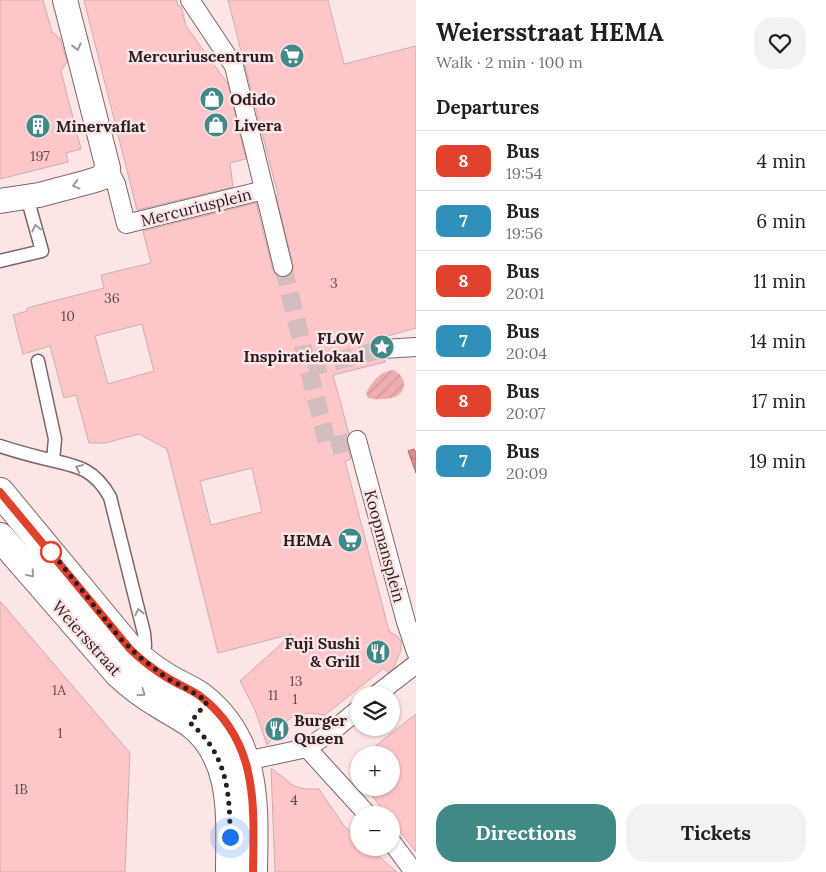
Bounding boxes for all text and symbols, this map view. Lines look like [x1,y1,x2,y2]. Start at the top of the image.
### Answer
text: Weiersstraat HEMA [436,17,663,48]
button: heart [754,17,806,69]
one-way arrow [71,43,82,52]
supermarket icon: Mercuriuscentrum [279,43,305,69]
place label: Mercuriuscentrum [128,46,274,66]
text: Walk · 2 min · 100 m [436,52,583,72]
shop icon: Odido [199,86,225,112]
place label: Odido [230,89,276,109]
text: Departures [436,95,539,119]
shop icon: Livera [203,112,229,138]
building icon: Minervaflat [25,113,51,139]
place label: Livera [234,115,282,135]
place label: Minervaflat [56,116,146,136]
text: Bus [506,139,539,163]
house number: 197 [30,147,50,165]
text: 8 [458,149,469,172]
text: 4 min [757,149,806,173]
text: 19:54 [506,163,542,183]
one-way arrow [72,179,81,190]
street label: Mercuriusplein [139,184,254,230]
text: Bus [506,199,539,223]
text: 7 [459,209,468,232]
text: 6 min [756,209,806,233]
text: 19:56 [506,223,543,243]
one-way arrow [31,224,42,233]
text: Bus [506,259,539,283]
text: 8 [458,269,469,292]
text: 11 min [753,269,806,293]
house number: 3 [330,274,338,292]
text: 20:01 [506,283,544,303]
house number: 36 [104,289,120,307]
house number: 10 [61,307,75,325]
text: Bus [506,319,539,343]
place label: FLOW Inspiratielokaal [244,328,365,366]
text: 7 [459,329,468,352]
text: 14 min [750,329,806,353]
place icon: FLOW Inspiratielokaal [369,334,395,360]
text: 20:04 [506,343,547,363]
text: Bus [506,379,539,403]
text: 8 [458,389,469,412]
text: 17 min [751,389,806,413]
text: 20:07 [506,403,546,423]
text: Bus [506,439,539,463]
text: 7 [459,449,468,472]
text: 19 min [749,449,806,473]
text: 20:09 [506,463,548,483]
one-way arrow [75,464,84,474]
street label: Koopmansplein [360,488,410,605]
supermarket icon: HEMA [337,527,363,553]
place label: HEMA [283,530,332,550]
unlabelled marker [40,541,62,563]
one-way arrow [26,569,35,578]
street label: Weiersstraat [48,596,127,680]
one-way arrow [134,608,145,617]
place label: Fuji Sushi & Grill [285,633,360,671]
restaurant icon: Fuji Sushi & Grill [365,639,391,665]
house number: 13 [290,672,303,690]
house number: 1A [52,681,66,699]
house number: 11 [268,686,278,704]
map controls [350,686,400,856]
button: layers [350,686,400,736]
one-way arrow [136,687,146,696]
house number: 1 [292,690,298,708]
place label: Burger Queen [294,710,347,748]
restaurant icon: Burger Queen [264,716,290,742]
house number: 1 [57,724,63,742]
button: + [350,746,400,796]
house number: 1B [14,780,28,798]
house number: 4 [290,791,298,809]
button: Directions [436,804,616,862]
button: Tickets [626,804,806,862]
button: − [350,806,400,856]
your location [218,825,243,850]

